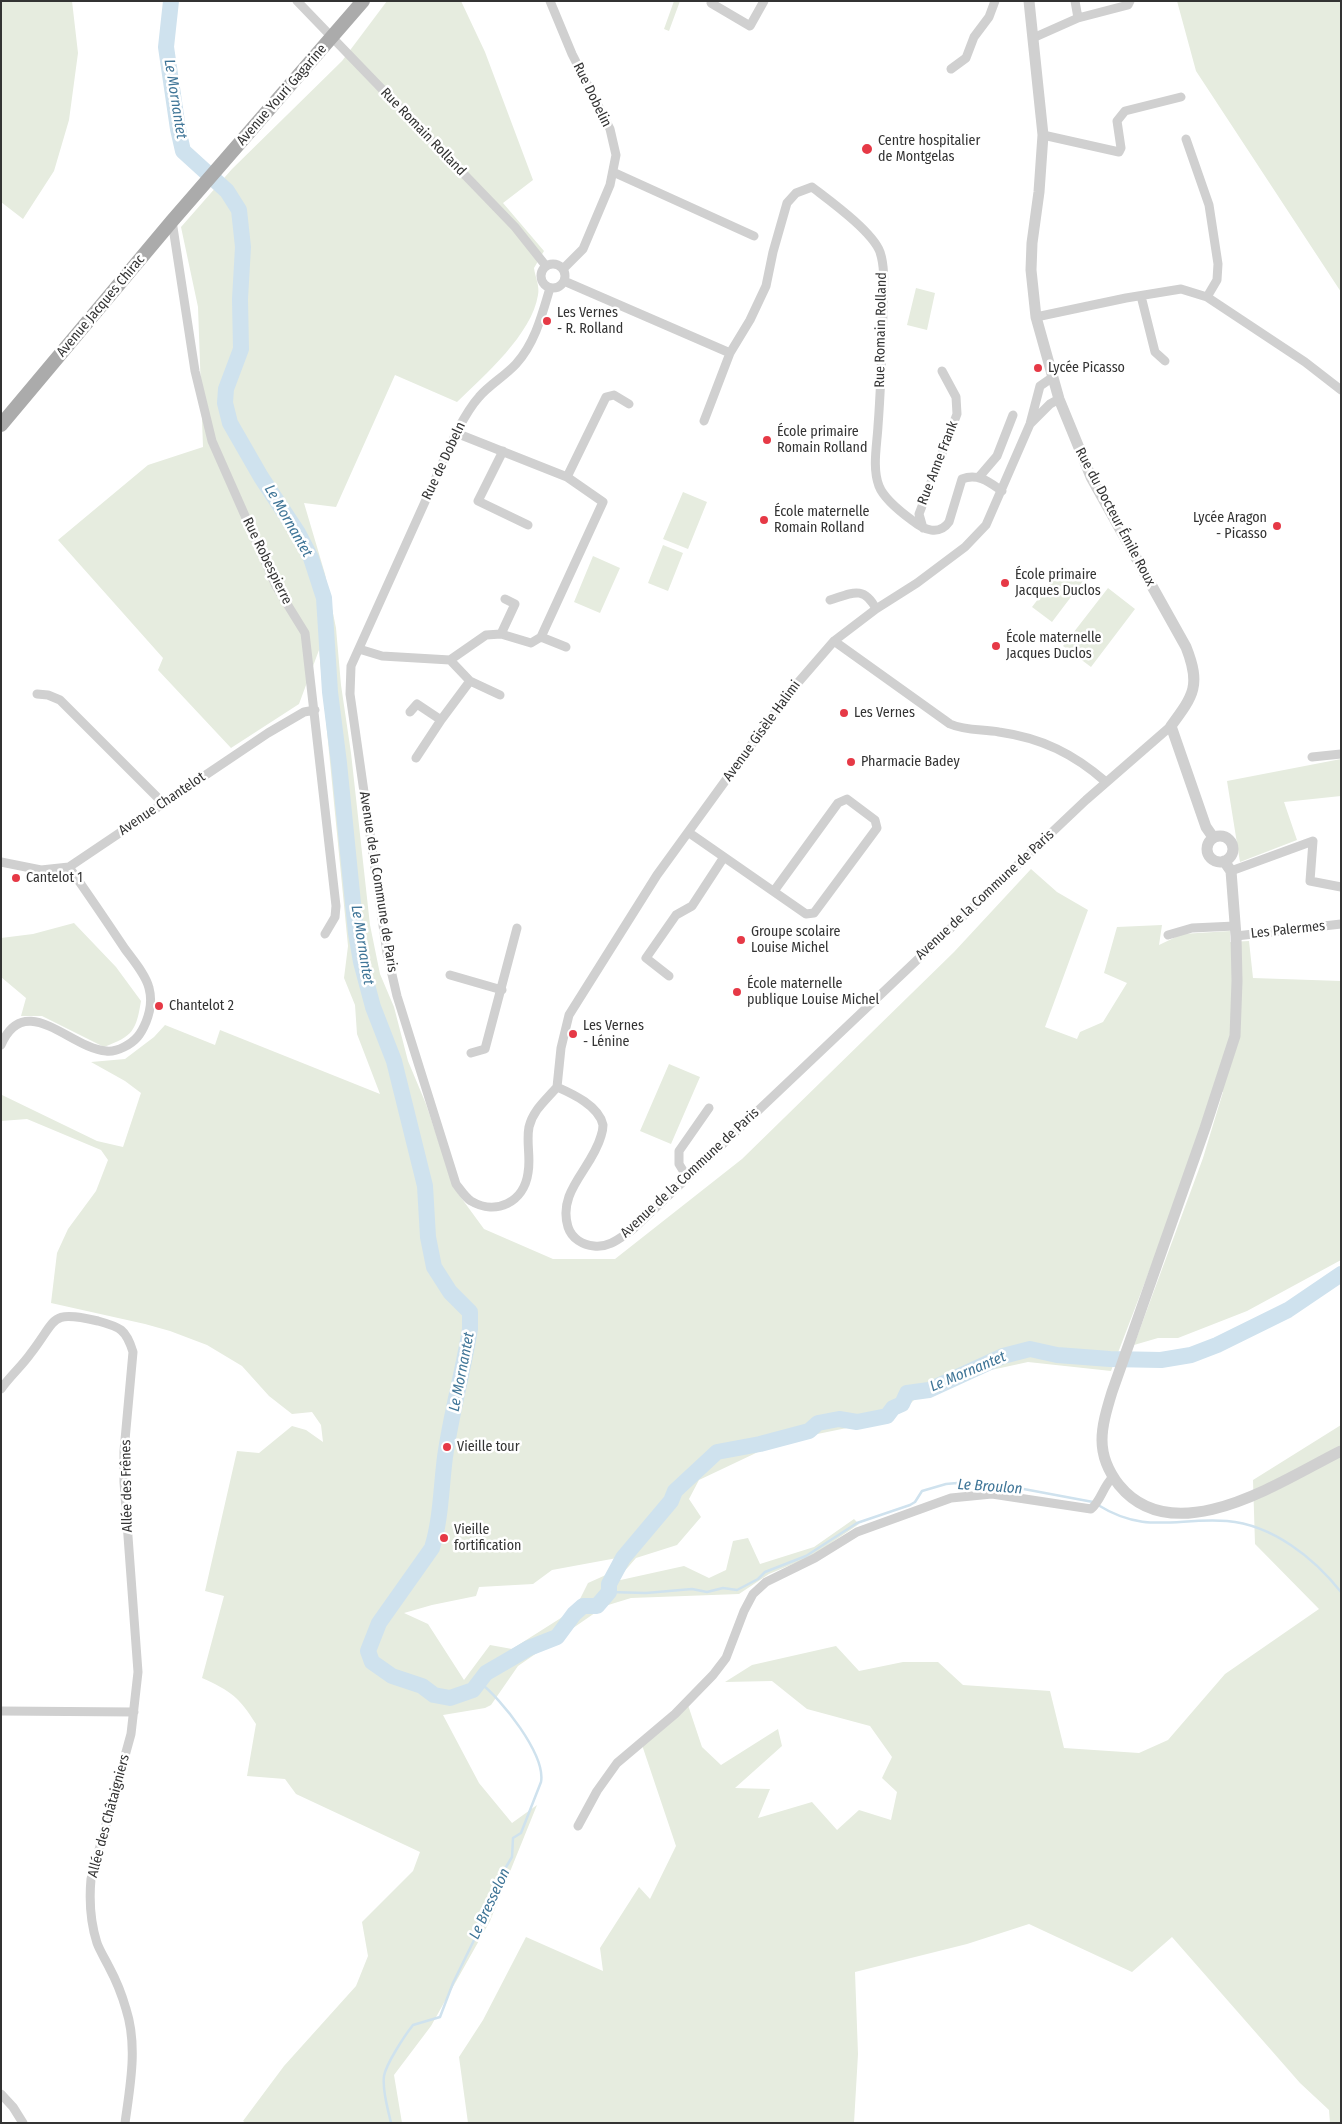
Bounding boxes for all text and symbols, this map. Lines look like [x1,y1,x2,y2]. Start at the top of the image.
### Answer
street label: Avenue Youri Gagarine [234,41,330,149]
water label: Le Mornantet [160,58,190,140]
street label: Rue Dobelin [569,60,615,130]
street label: Rue Romain Rolland [377,85,469,179]
place label: Centre hospitalier de Montgelas [878,133,980,166]
marker: Centre hospitalier de Montgelas [860,142,874,156]
street label: Avenue Jacques Chirac [53,252,149,360]
street label: Rue Romain Rolland [872,272,890,388]
place label: Les Vernes - R. Rolland [557,305,623,338]
marker: Les Vernes - R. Rolland [541,315,553,327]
place label: Lycée Picasso [1048,360,1125,376]
marker: Lycée Picasso [1032,362,1044,374]
street label: Rue de Dobeln [419,419,469,503]
street label: Rue Anne Frank [914,419,962,507]
place label: École primaire Romain Rolland [777,424,867,457]
marker: École primaire Romain Rolland [761,434,773,446]
street label: Rue du Docteur Émile Roux [1071,445,1159,589]
water label: Le Mornantet [260,482,316,560]
place label: École maternelle Romain Rolland [774,504,870,536]
place label: Lycée Aragon - Picasso [1193,510,1267,542]
marker: École maternelle Romain Rolland [758,514,770,526]
street label: Rue Robespierre [239,515,295,607]
marker: Lycée Aragon - Picasso [1271,520,1283,532]
place label: École primaire Jacques Duclos [1015,567,1101,600]
marker: École primaire Jacques Duclos [999,577,1011,589]
place label: École maternelle Jacques Duclos [1006,630,1102,662]
marker: École maternelle Jacques Duclos [990,640,1002,652]
street label: Avenue Gisèle Halimi [720,677,804,785]
place label: Les Vernes [854,705,915,721]
marker: Les Vernes [838,707,850,719]
place label: Pharmacie Badey [861,754,960,770]
marker: Pharmacie Badey [845,756,857,768]
street label: Avenue Chantelot [116,769,208,839]
street label: Avenue de la Commune de Paris [355,790,401,974]
street label: Avenue de la Commune de Paris [912,826,1058,964]
place label: Cantelot 1 [26,870,83,886]
marker: Cantelot 1 [10,872,22,884]
water label: Le Mornantet [347,904,377,986]
street label: Les Palermes [1250,918,1326,942]
place label: Groupe scolaire Louise Michel [751,924,840,956]
marker: Groupe scolaire Louise Michel [735,934,747,946]
place label: École maternelle publique Louise Michel [747,976,879,1009]
marker: École maternelle publique Louise Michel [731,986,743,998]
place label: Chantelot 2 [169,998,234,1014]
marker: Chantelot 2 [153,1000,165,1012]
place label: Les Vernes - Lénine [583,1018,644,1050]
marker: Les Vernes - Lénine [567,1028,579,1040]
street label: Avenue de la Commune de Paris [617,1104,763,1242]
water label: Le Mornantet [445,1331,479,1413]
water label: Le Mornantet [927,1348,1009,1396]
street label: Allée des Frênes [118,1439,136,1533]
place label: Vieille tour [457,1439,520,1455]
marker: Vieille tour [441,1441,453,1453]
water label: Le Broulon [957,1476,1023,1498]
place label: Vieille fortification [454,1522,521,1554]
marker: Vieille fortification [438,1532,450,1544]
street label: Allée des Châtaigniers [84,1753,134,1879]
water label: Le Bresselon [466,1866,514,1942]

